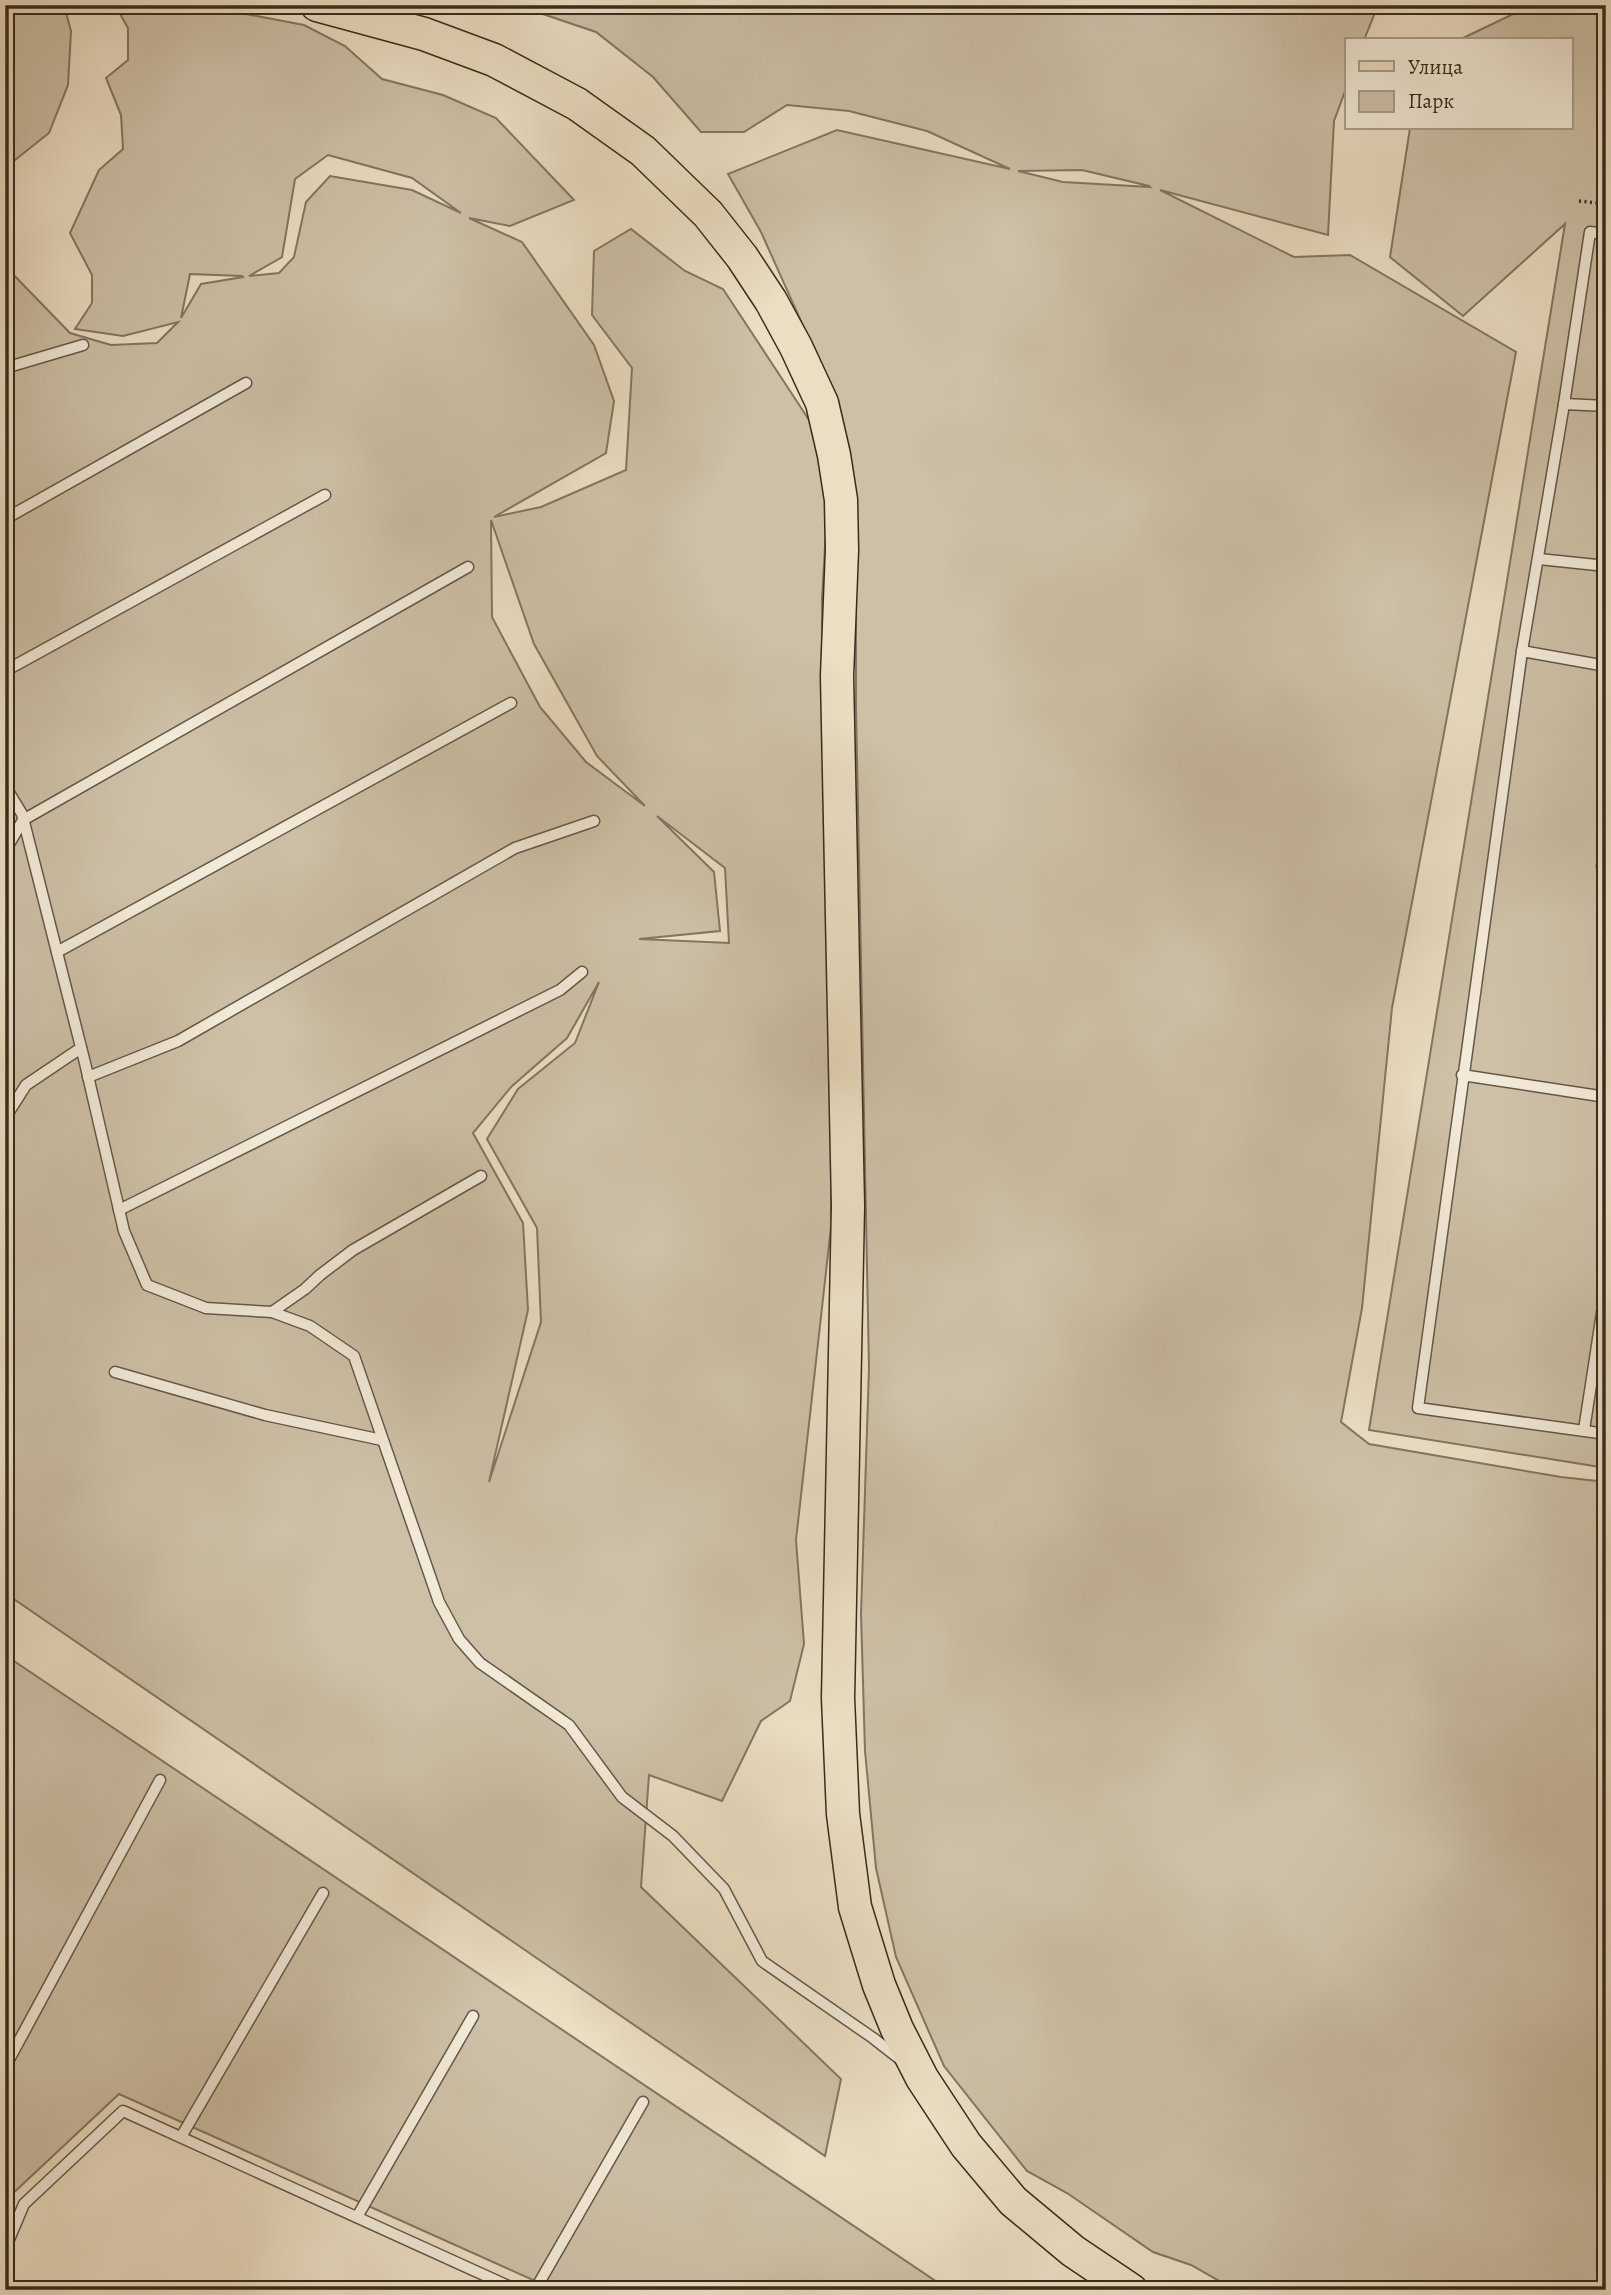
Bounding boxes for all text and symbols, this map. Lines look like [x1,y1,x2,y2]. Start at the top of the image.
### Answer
legend [1345,38,1572,130]
text: Улица [1408,53,1463,81]
text: Парк [1408,87,1454,115]

